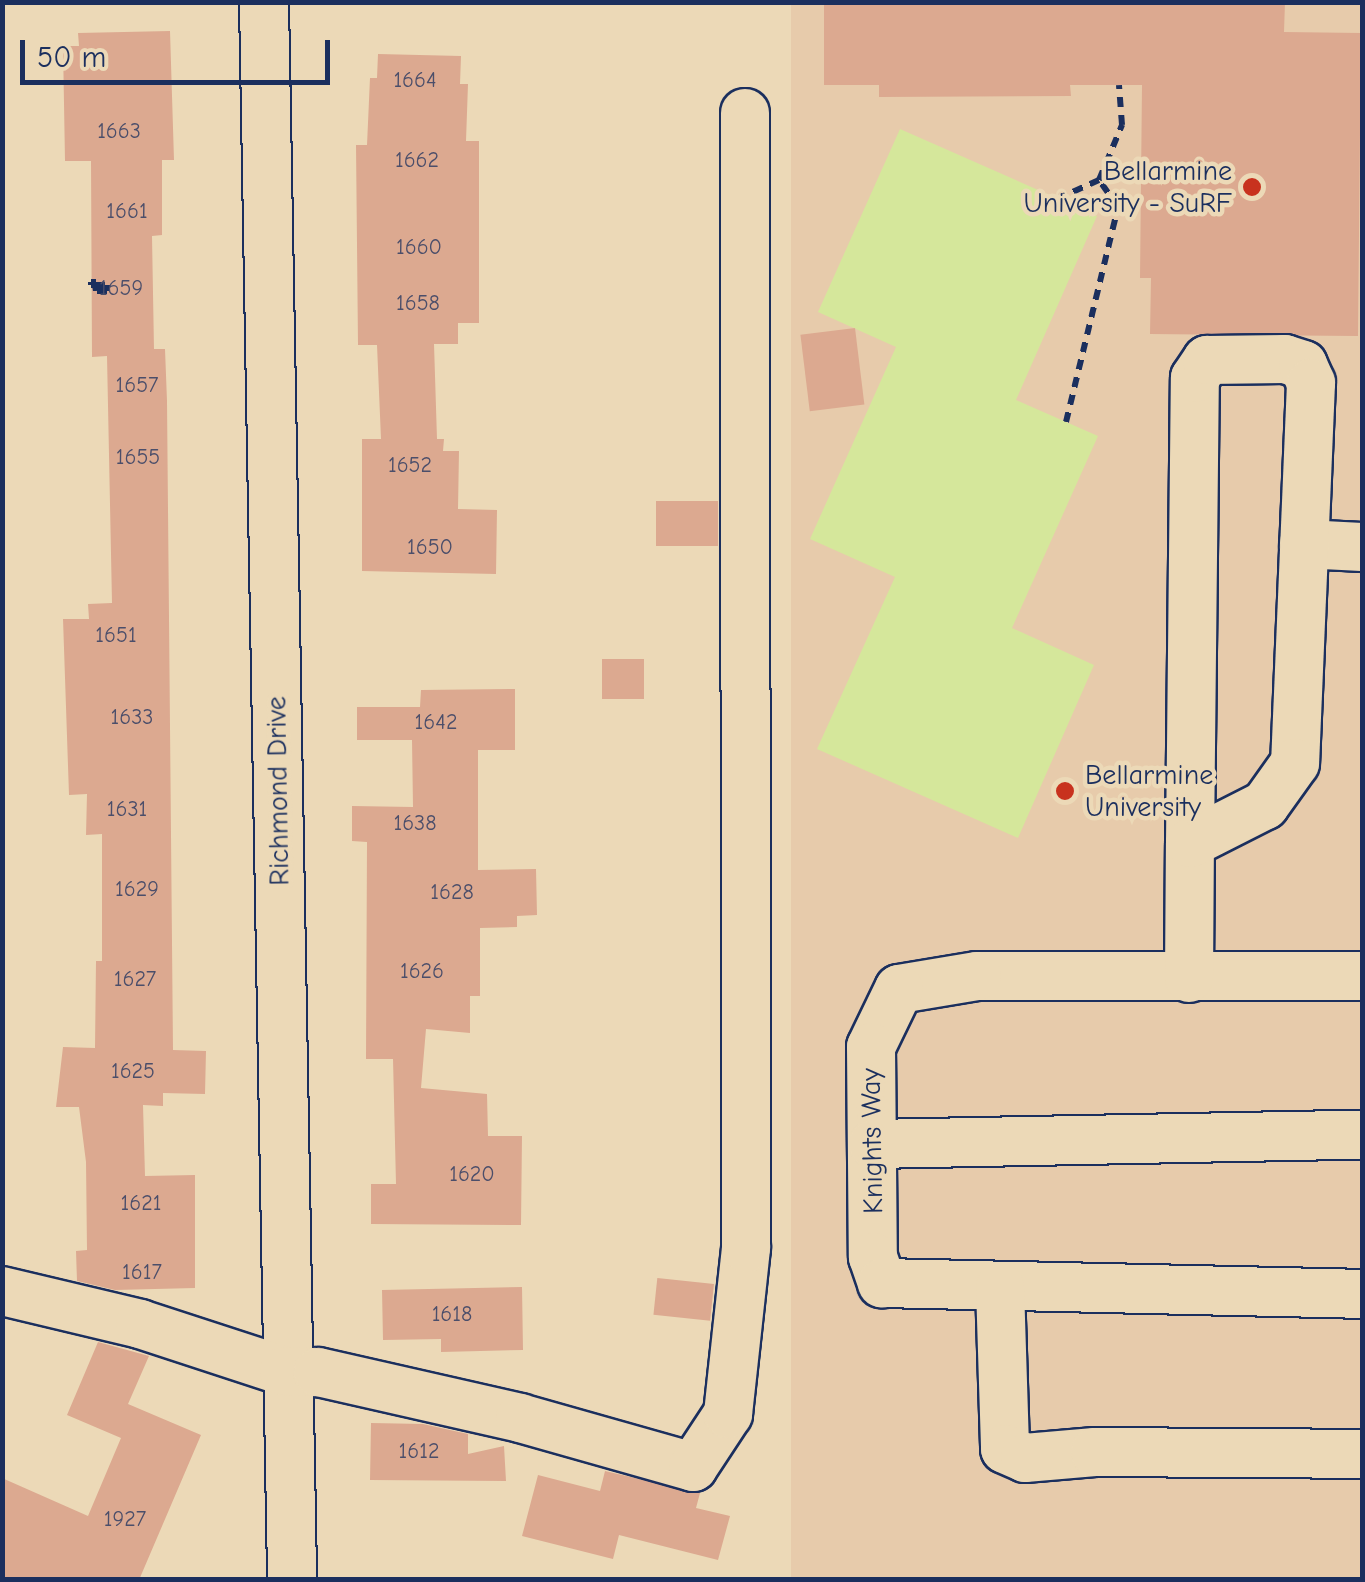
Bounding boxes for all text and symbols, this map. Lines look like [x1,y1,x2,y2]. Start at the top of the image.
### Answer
scale bar [25,20,335,82]
text: 50 m [37,40,106,75]
house number: 1664 [393,68,437,94]
house number: 1663 [97,119,141,145]
house number: 1662 [395,148,439,174]
place label: Bellarmine University - SuRF [1023,154,1232,220]
marker: Bellarmine University - SuRF [1241,176,1263,198]
house number: 1661 [106,199,148,225]
house number: 1660 [396,235,442,261]
house number: 1659 [99,276,143,302]
house number: 1658 [396,291,440,317]
house number: 1657 [116,373,158,399]
house number: 1655 [116,445,160,471]
house number: 1652 [388,453,432,479]
house number: 1650 [407,535,453,561]
house number: 1651 [95,623,137,649]
street label: Richmond Drive [260,696,296,886]
house number: 1633 [111,705,153,731]
house number: 1642 [415,710,457,736]
place label: Bellarmine University [1085,758,1213,824]
marker: Bellarmine University [1054,780,1076,802]
house number: 1631 [107,797,147,823]
house number: 1638 [393,811,437,837]
house number: 1629 [115,877,159,903]
house number: 1628 [430,880,474,906]
house number: 1626 [400,959,444,985]
house number: 1627 [114,967,156,993]
house number: 1625 [111,1059,155,1085]
street label: Knights Way [854,1068,890,1214]
house number: 1620 [449,1162,495,1188]
house number: 1621 [121,1191,161,1217]
house number: 1617 [122,1260,162,1286]
house number: 1618 [432,1302,472,1328]
house number: 1612 [399,1439,439,1465]
house number: 1927 [104,1507,146,1533]

